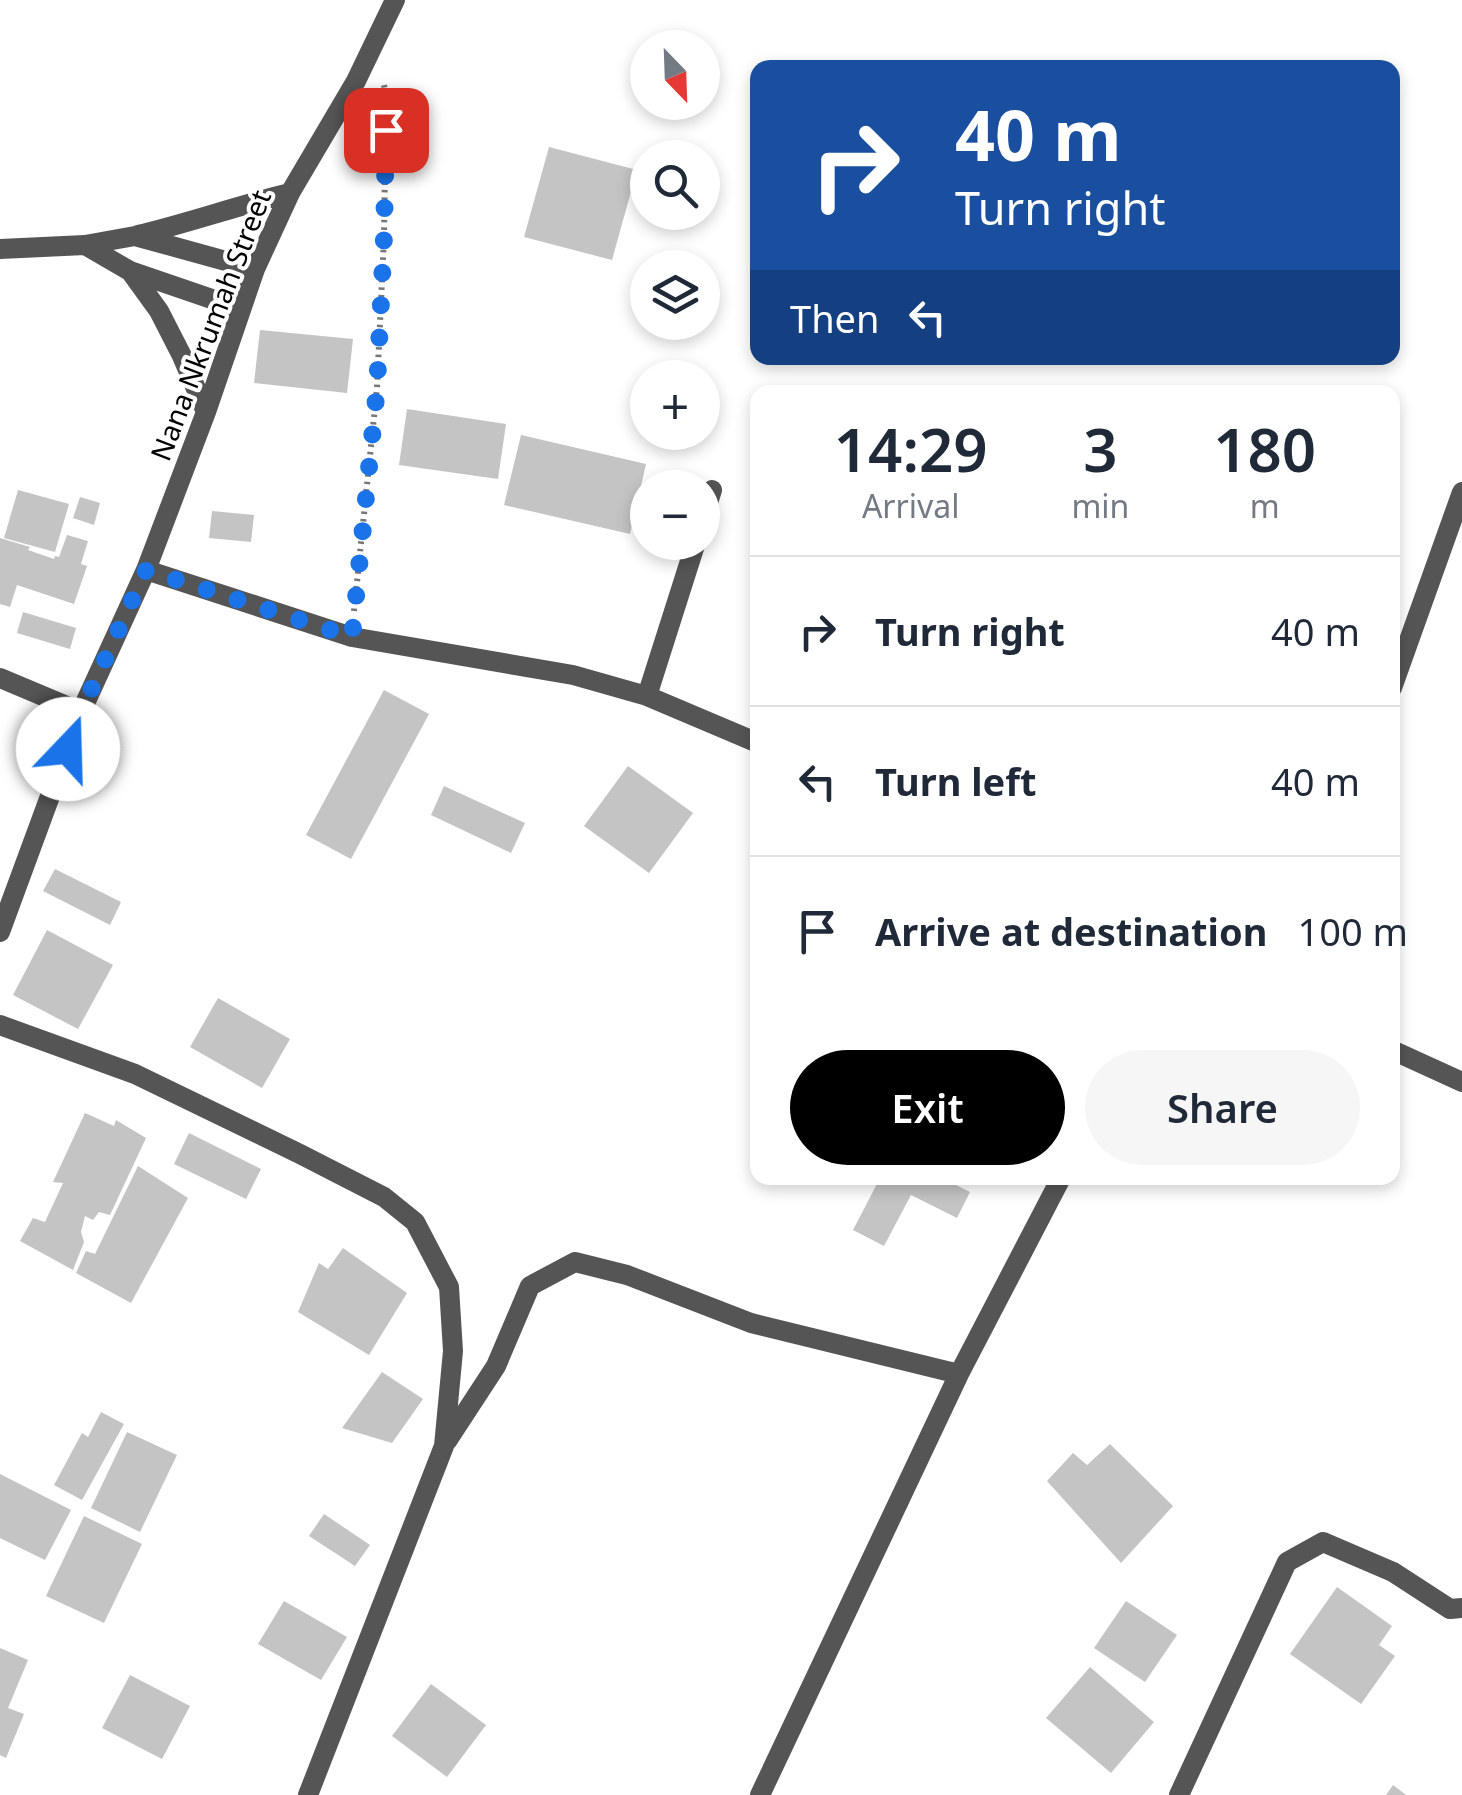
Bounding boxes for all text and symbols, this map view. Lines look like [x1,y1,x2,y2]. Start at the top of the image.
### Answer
north arrow [630,30,720,120]
map controls [630,30,720,560]
text: 40 m [955,86,1122,182]
pin [344,88,429,173]
icon: right [790,100,920,230]
icon: arrive [359,103,414,158]
button: search [630,140,720,230]
text: Turn right [955,177,1166,238]
street label: Nana Nkrumah Street [141,184,279,466]
button: layers [630,250,720,340]
icon: left [900,290,955,345]
text: Then [790,292,880,344]
button: + [630,360,720,450]
text: 14:29 [834,408,988,490]
text: 3 [1083,408,1118,490]
text: 180 [1213,408,1316,490]
button: − [630,470,720,560]
text: Arrival [862,484,960,527]
text: min [1071,484,1129,527]
text: m [1250,484,1280,527]
icon: right [790,604,845,659]
text: Turn right [875,605,1065,657]
text: 40 m [1271,605,1360,657]
position arrow [16,697,120,801]
icon: left [790,754,845,809]
text: Turn left [875,755,1037,807]
text: 40 m [1271,755,1360,807]
icon: arrive [790,904,845,959]
text: Arrive at destination [875,905,1267,957]
text: 100 m [1297,905,1408,957]
button: Exit [790,1050,1065,1165]
button: Share [1085,1050,1360,1165]

